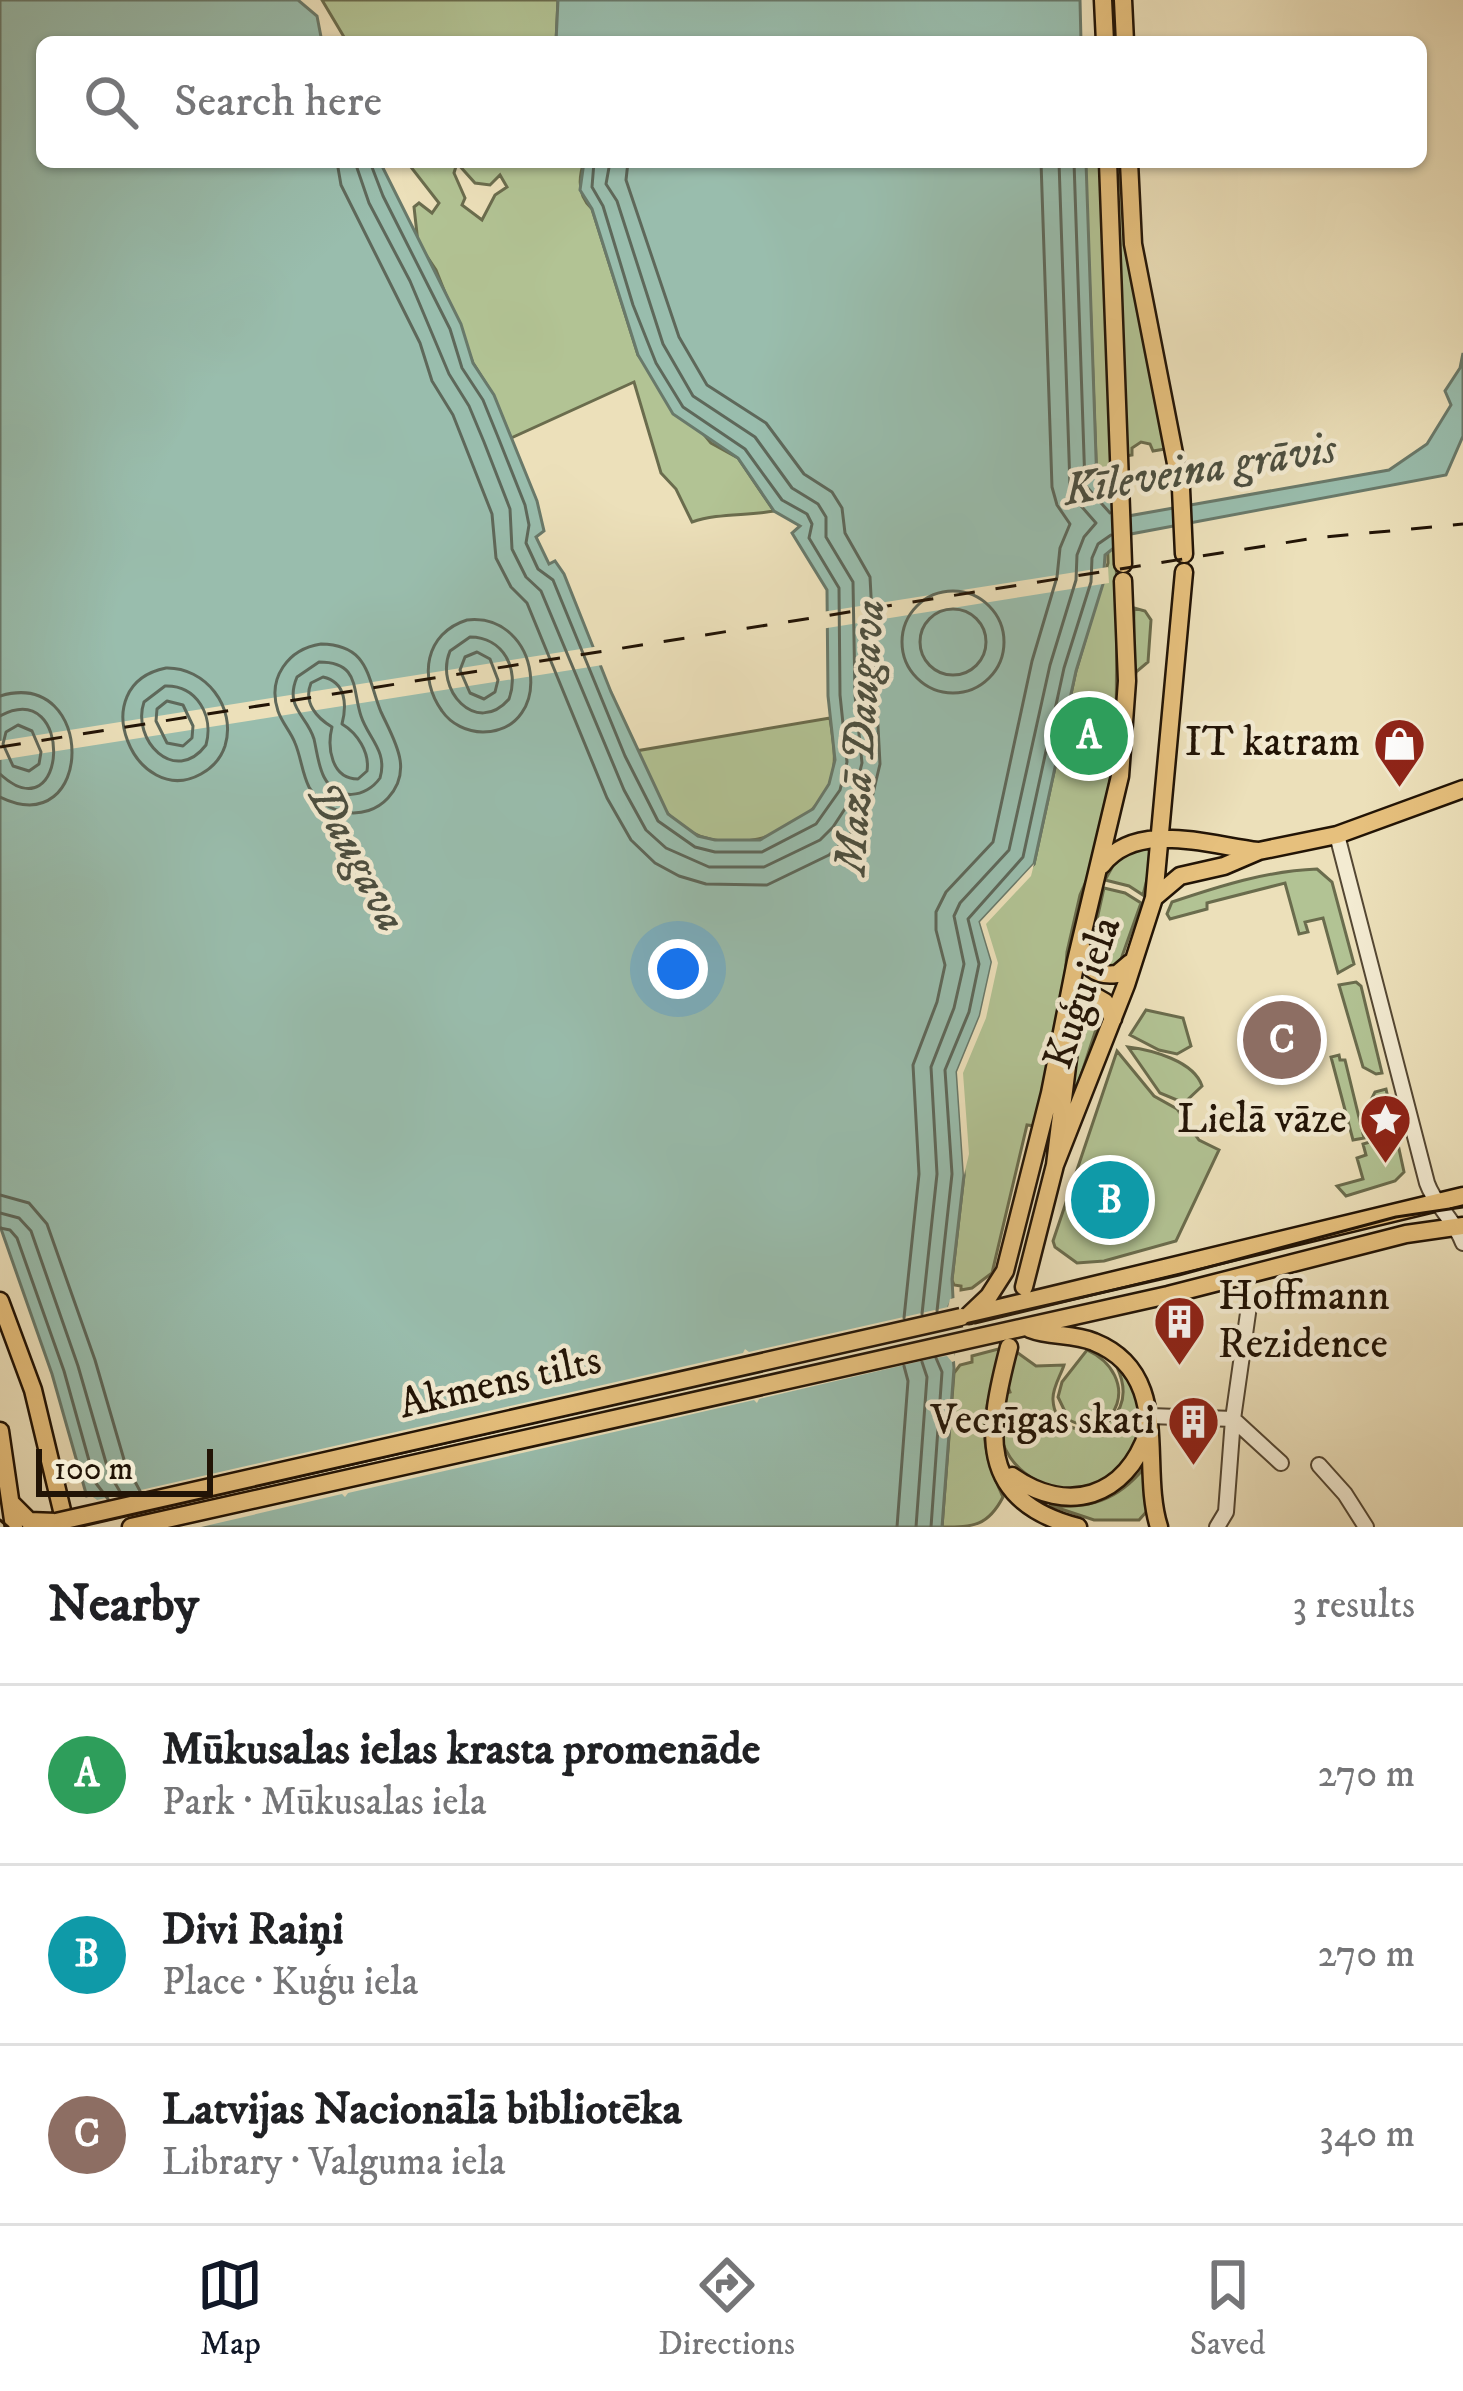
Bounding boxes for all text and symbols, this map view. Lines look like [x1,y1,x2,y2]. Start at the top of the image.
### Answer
search box [36,36,1427,168]
icon: search [78,69,144,135]
text: Search here [174,74,382,130]
water label: Kīleveina grāvis [1058,421,1342,520]
water label: Mazā Daugava [823,598,899,879]
pin: A [1050,691,1128,781]
shop icon: IT katram [1371,715,1427,789]
place label: IT katram [1185,717,1360,769]
water label: Daugava [293,772,419,942]
street label: Kuģu iela [1033,910,1133,1076]
your location [648,939,708,999]
pin: C [1243,995,1321,1085]
place icon: Lielā vāze [1358,1092,1414,1166]
place label: Lielā vāze [1177,1094,1347,1146]
pin: B [1071,1155,1149,1245]
place label: Hoffmann Rezidence [1218,1271,1390,1371]
building icon: Hoffmann Rezidence [1151,1293,1207,1367]
street label: Akmens tilts [394,1335,606,1431]
building icon: Vecrīgas skati [1166,1393,1222,1467]
place label: Vecrīgas skati [929,1395,1155,1447]
scale bar [36,1443,213,1496]
text: 100 m [54,1449,133,1490]
text: Nearby [48,1573,199,1637]
text: 3 results [1292,1581,1415,1630]
text: Mūkusalas ielas krasta promenāde [162,1722,760,1778]
text: A [75,1750,99,1799]
text: 270 m [1318,1750,1415,1799]
text: Park · Mūkusalas iela [162,1778,487,1827]
text: Divi Raiņi [162,1902,344,1958]
text: B [75,1930,99,1979]
text: 270 m [1318,1930,1415,1979]
text: Place · Kuģu iela [162,1958,418,2007]
text: Latvijas Nacionālā bibliotēka [162,2082,682,2138]
text: C [74,2110,100,2159]
text: 340 m [1319,2110,1415,2159]
text: Library · Valguma iela [162,2138,506,2187]
tab: Map [197,2252,263,2365]
tab: Directions [658,2252,795,2365]
tab: Saved [1190,2252,1266,2365]

